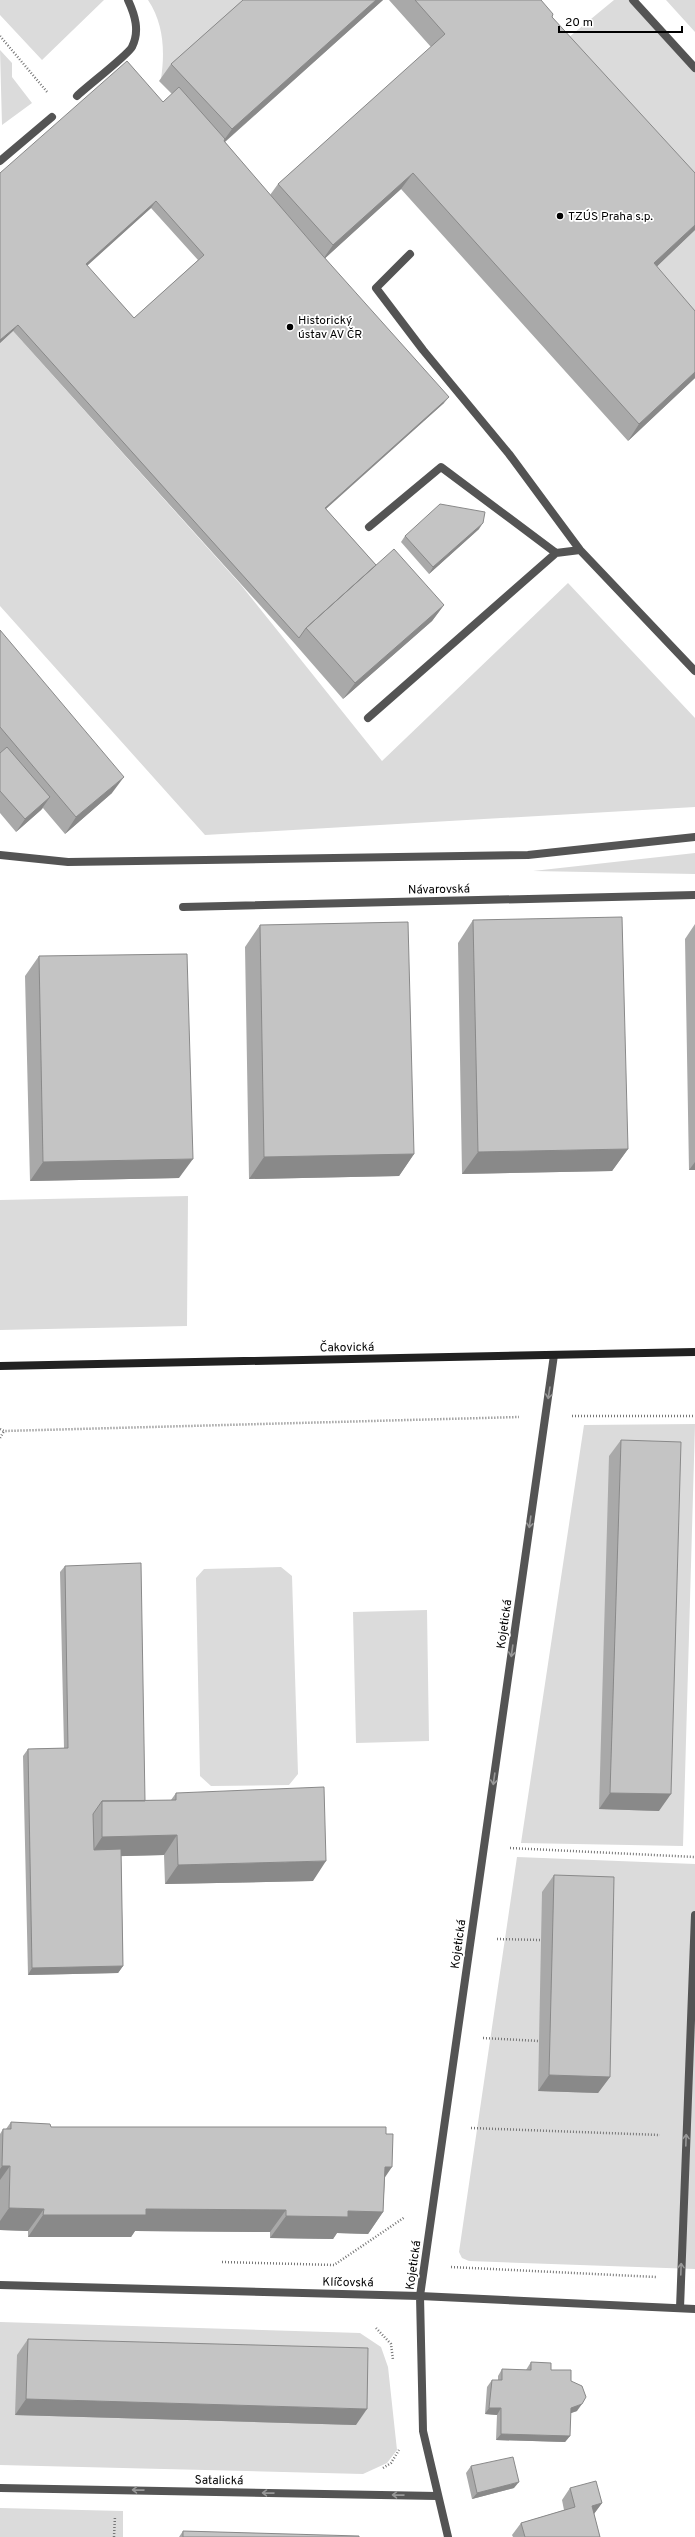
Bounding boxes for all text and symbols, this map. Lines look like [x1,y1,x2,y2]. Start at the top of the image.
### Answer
scale bar [559,8,682,34]
text: 20 m [565,15,593,31]
place label: TZÚS Praha s.p. [568,209,653,225]
marker: TZÚS Praha s.p. [555,211,565,221]
place label: Historický ústav AV ČR [298,313,362,343]
marker: Historický ústav AV ČR [285,322,295,332]
street label: Návarovská [408,881,470,899]
street label: Čakovická [320,1340,374,1356]
one-way arrow [545,1386,553,1399]
one-way arrow [526,1515,534,1528]
street label: Kojetická [494,1598,516,1650]
one-way arrow [508,1644,516,1657]
one-way arrow [490,1772,498,1785]
street label: Kojetická [448,1918,470,1970]
one-way arrow [682,2134,690,2147]
street label: Kojetická [403,2239,425,2291]
one-way arrow [678,2263,685,2276]
street label: Klíčovská [322,2275,374,2291]
street label: Satalická [194,2473,244,2489]
one-way arrow [132,2486,145,2494]
one-way arrow [262,2489,275,2497]
one-way arrow [392,2491,405,2499]

